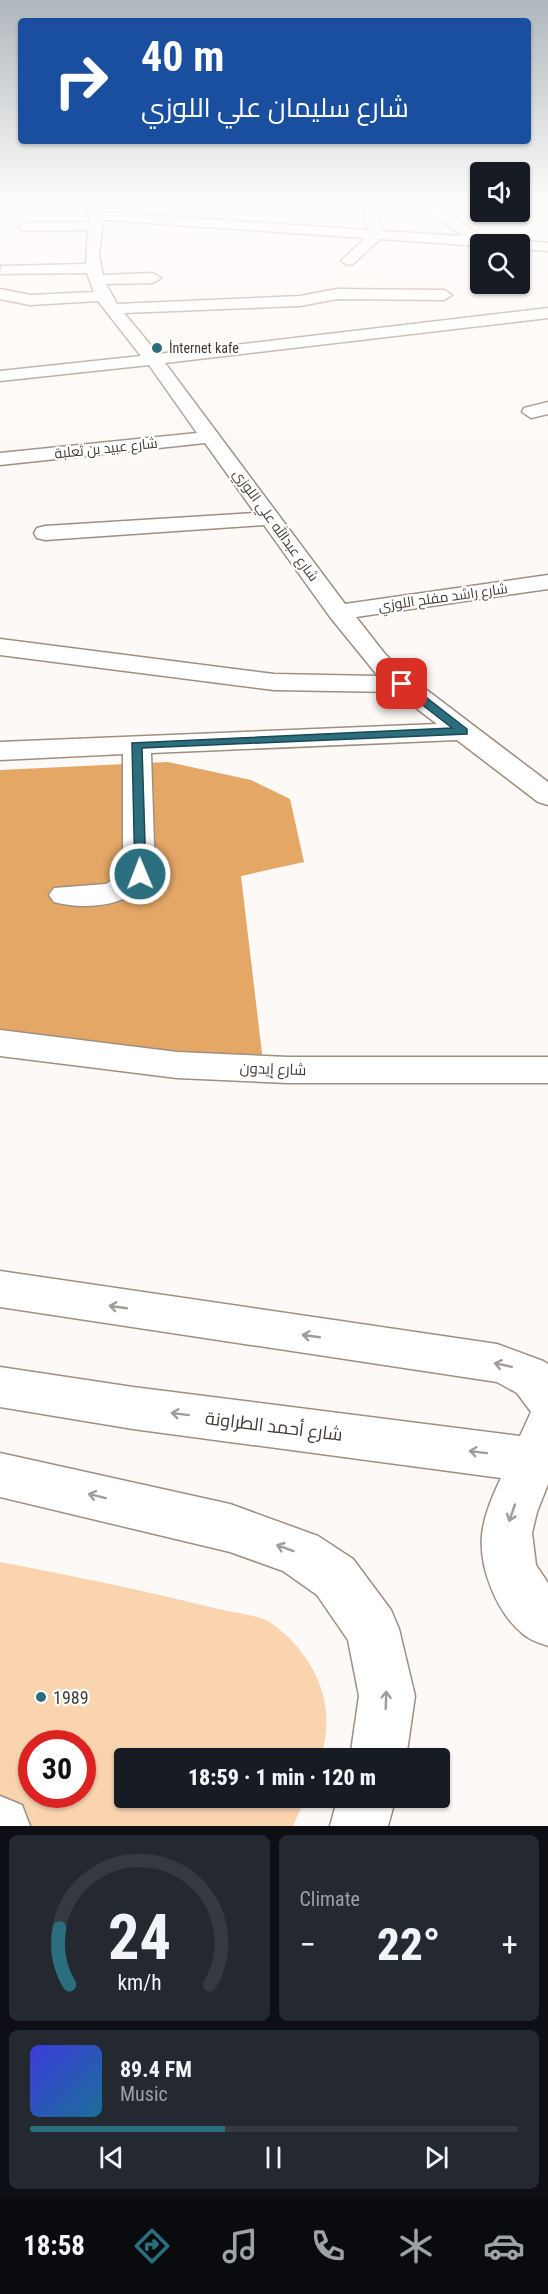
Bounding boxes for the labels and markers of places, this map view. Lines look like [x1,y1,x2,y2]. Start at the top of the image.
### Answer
place label: İnternet kafe [169,340,239,356]
marker: İnternet kafe [150,341,164,355]
pin [376,658,427,709]
place label: 1989 [53,1687,89,1708]
marker: 1989 [34,1690,48,1704]

